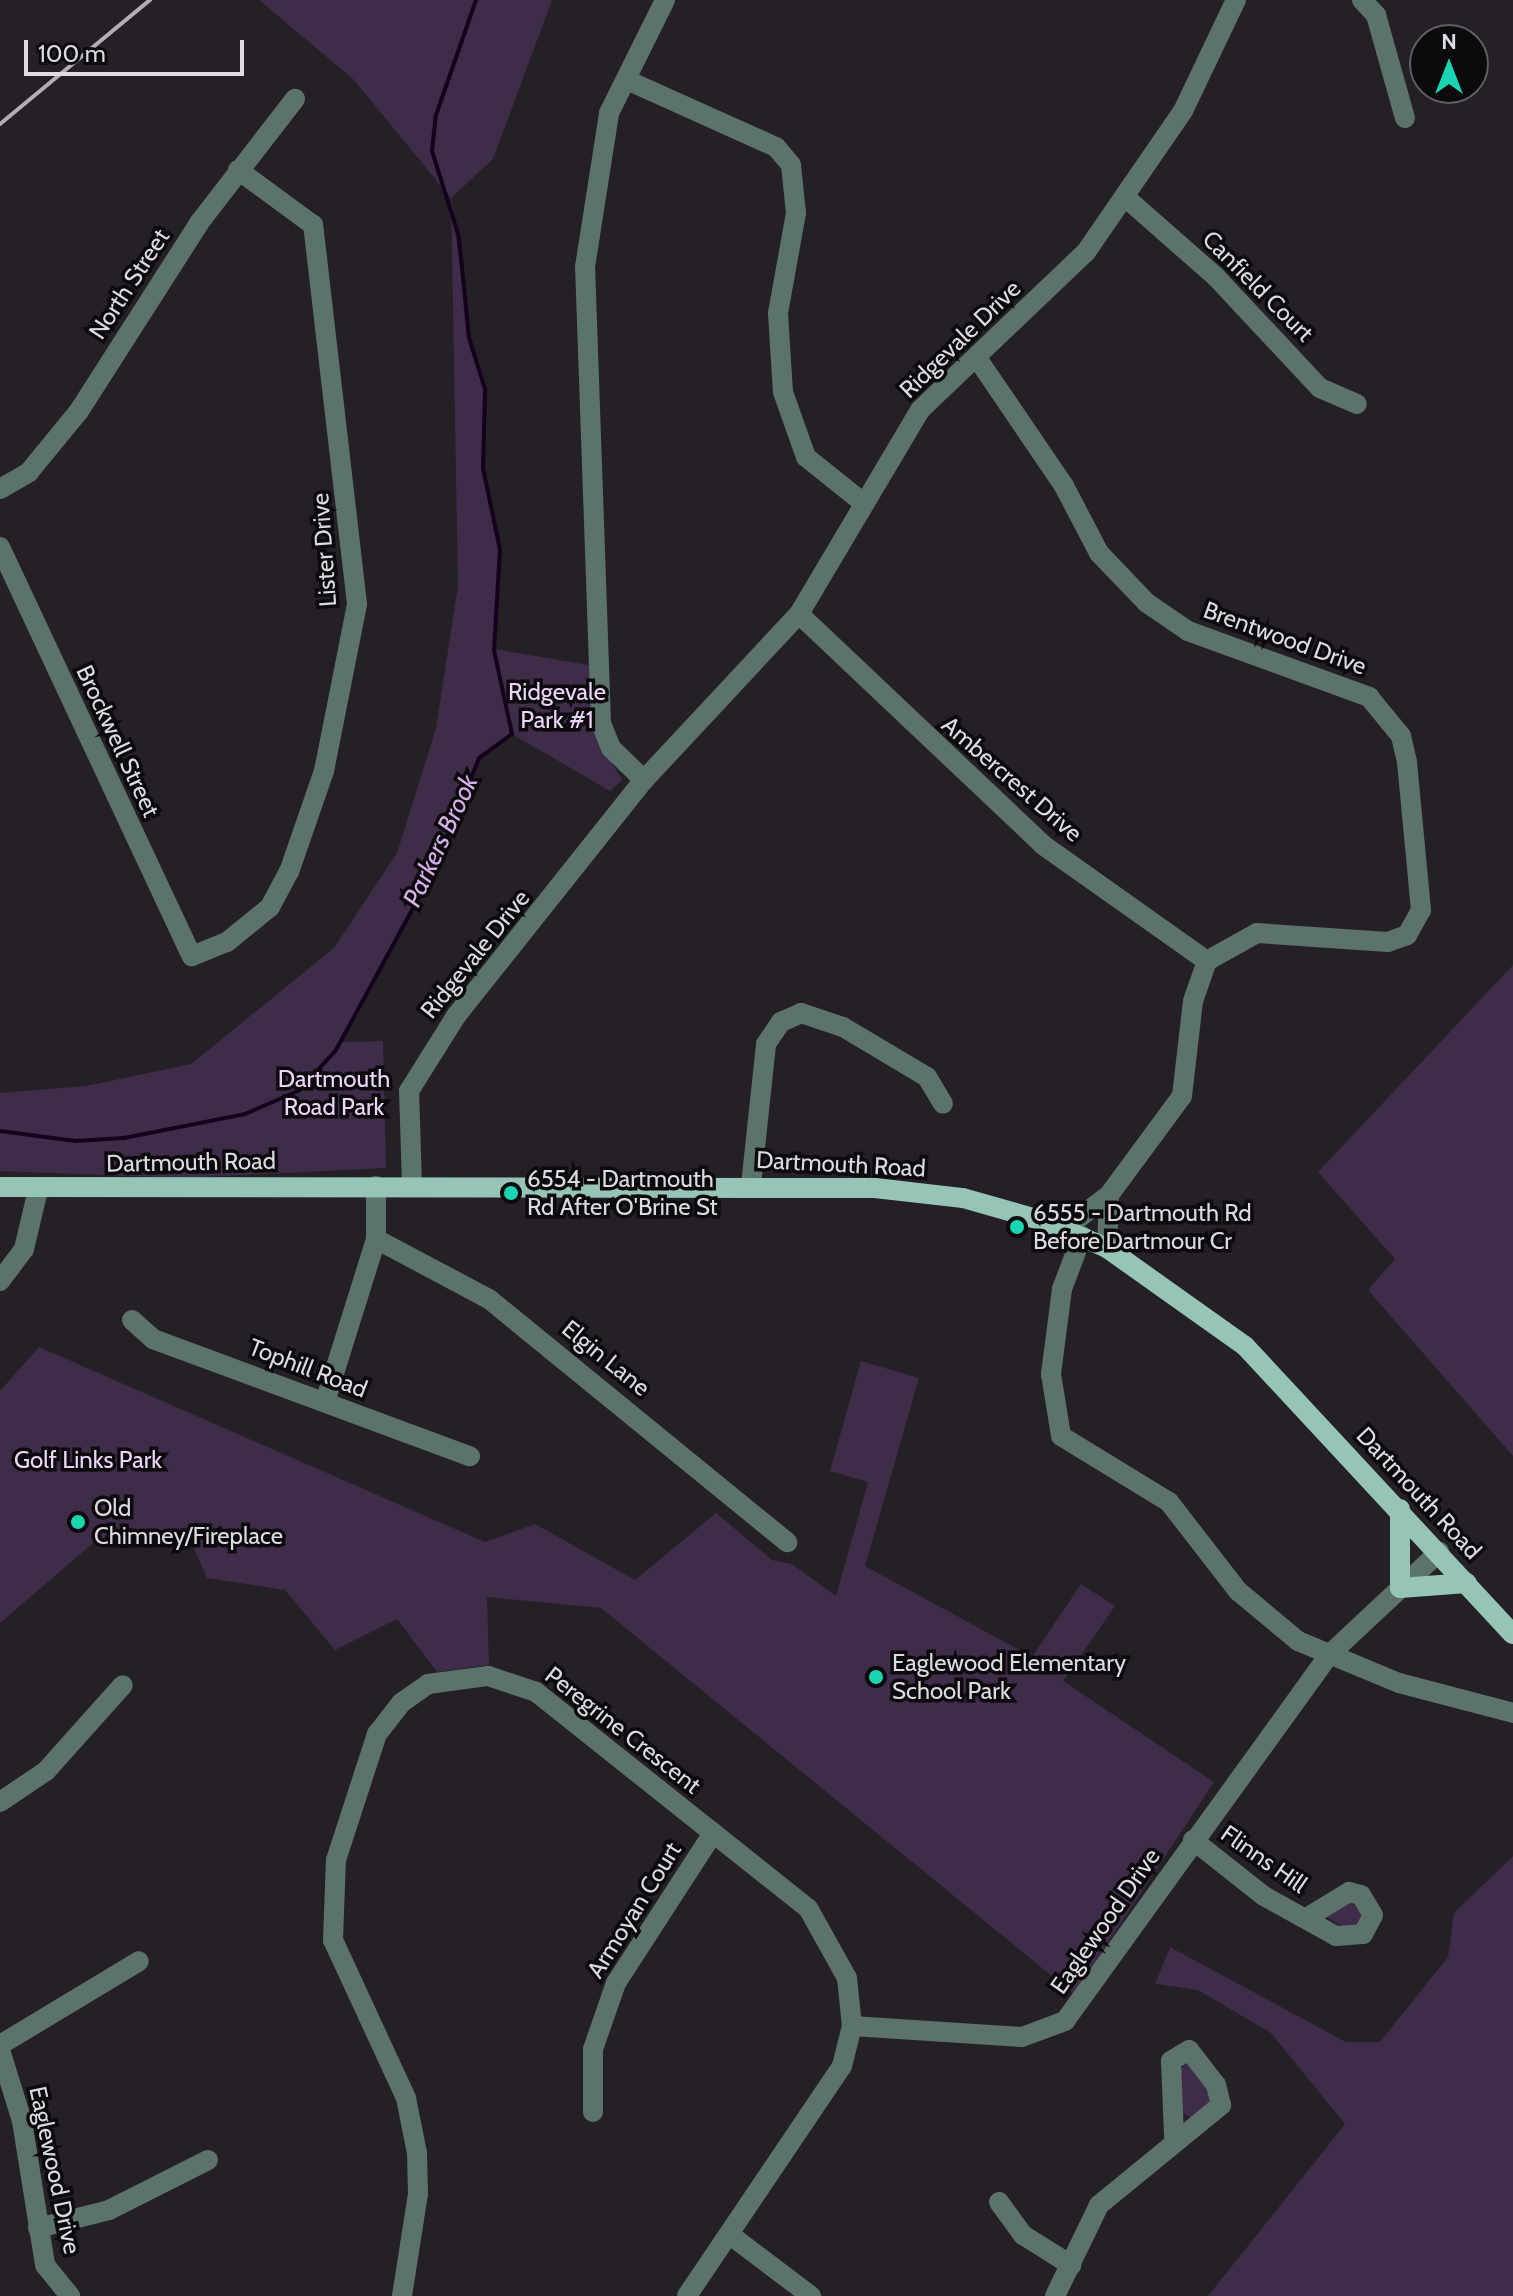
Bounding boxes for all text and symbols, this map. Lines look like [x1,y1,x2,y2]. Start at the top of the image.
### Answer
scale bar [28,24,248,74]
north arrow [1409,24,1489,104]
text: N [1441,28,1457,55]
text: 100 m [38,39,106,68]
street label: North Street [83,224,175,344]
street label: Canfield Court [1197,225,1319,347]
street label: Ridgevale Drive [893,274,1027,404]
street label: Lister Drive [306,492,342,608]
street label: Brentwood Drive [1200,595,1370,681]
street label: Brockwell Street [70,660,166,822]
park label: Ridgevale Park #1 [508,678,606,734]
street label: Ambercrest Drive [936,710,1088,848]
water label: Parkers Brook [397,770,485,912]
street label: Ridgevale Drive [414,884,536,1024]
park label: Dartmouth Road Park [278,1065,390,1121]
street label: Dartmouth Road [755,1145,927,1183]
street label: Dartmouth Road [106,1146,276,1178]
place label: 6554 - Dartmouth Rd After O'Brine St [527,1165,718,1221]
marker: 6554 - Dartmouth Rd After O'Brine St [502,1184,520,1202]
place label: 6555 - Dartmouth Rd Before Dartmour Cr [1033,1199,1252,1255]
marker: 6555 - Dartmouth Rd Before Dartmour Cr [1008,1218,1026,1236]
street label: Elgin Lane [556,1314,656,1402]
street label: Tophill Road [245,1332,371,1404]
street label: Dartmouth Road [1351,1421,1487,1565]
park label: Golf Links Park [14,1446,162,1474]
place label: Old Chimney/Fireplace [94,1494,283,1550]
marker: Old Chimney/Fireplace [69,1513,87,1531]
place label: Eaglewood Elementary School Park [892,1649,1126,1705]
street label: Peregrine Crescent [539,1660,707,1800]
marker: Eaglewood Elementary School Park [867,1668,885,1686]
street label: Flinns Hill [1215,1819,1313,1899]
street label: Armoyan Court [581,1837,687,1983]
street label: Eaglewood Drive [1044,1843,1166,1999]
street label: Eaglewood Drive [23,2083,87,2257]

